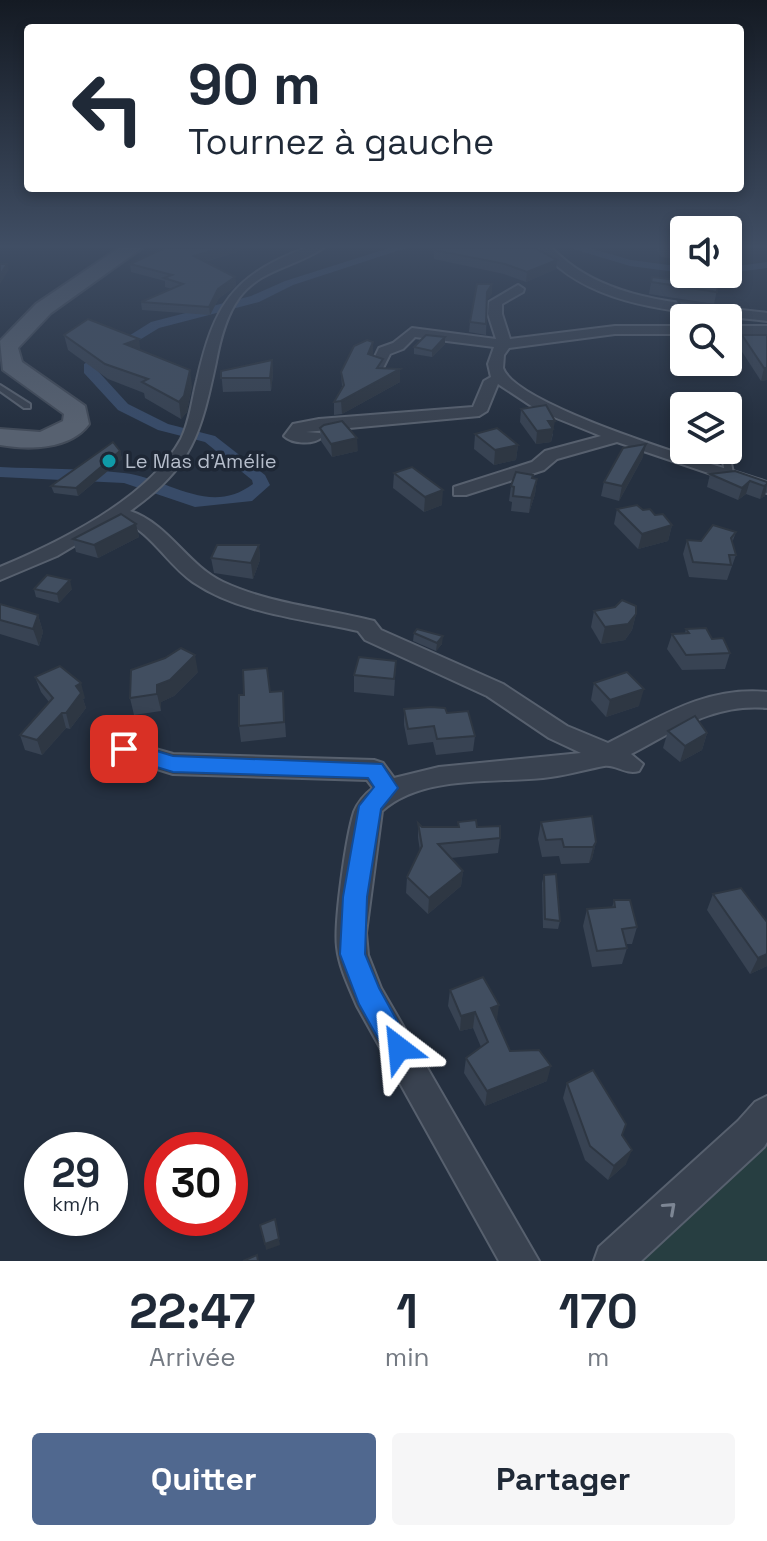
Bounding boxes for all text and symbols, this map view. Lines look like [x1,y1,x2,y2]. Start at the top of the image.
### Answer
text: 90 m [188,49,321,120]
icon: left [56,56,160,160]
text: Tournez à gauche [188,119,494,165]
map controls [670,216,742,464]
button: sound [670,216,742,288]
button: search [670,304,742,376]
button: layers [670,392,742,464]
place label: Le Mas d'Amélie [125,448,277,474]
marker: Le Mas d'Amélie [100,452,118,470]
pin [90,715,158,783]
icon: arrive [102,727,146,771]
position arrow [357,1006,441,1090]
speed limit sign: 30 [144,1132,248,1236]
text: 29 [52,1148,100,1199]
text: km/h [52,1191,100,1217]
one-way arrow [661,1204,676,1218]
text: 22:47 [129,1281,256,1342]
text: 1 [396,1281,418,1342]
text: 170 [559,1281,638,1342]
text: Arrivée [149,1340,236,1374]
text: min [385,1340,429,1374]
text: m [587,1340,609,1374]
button: Quitter [32,1433,376,1525]
button: Partager [392,1433,735,1525]

